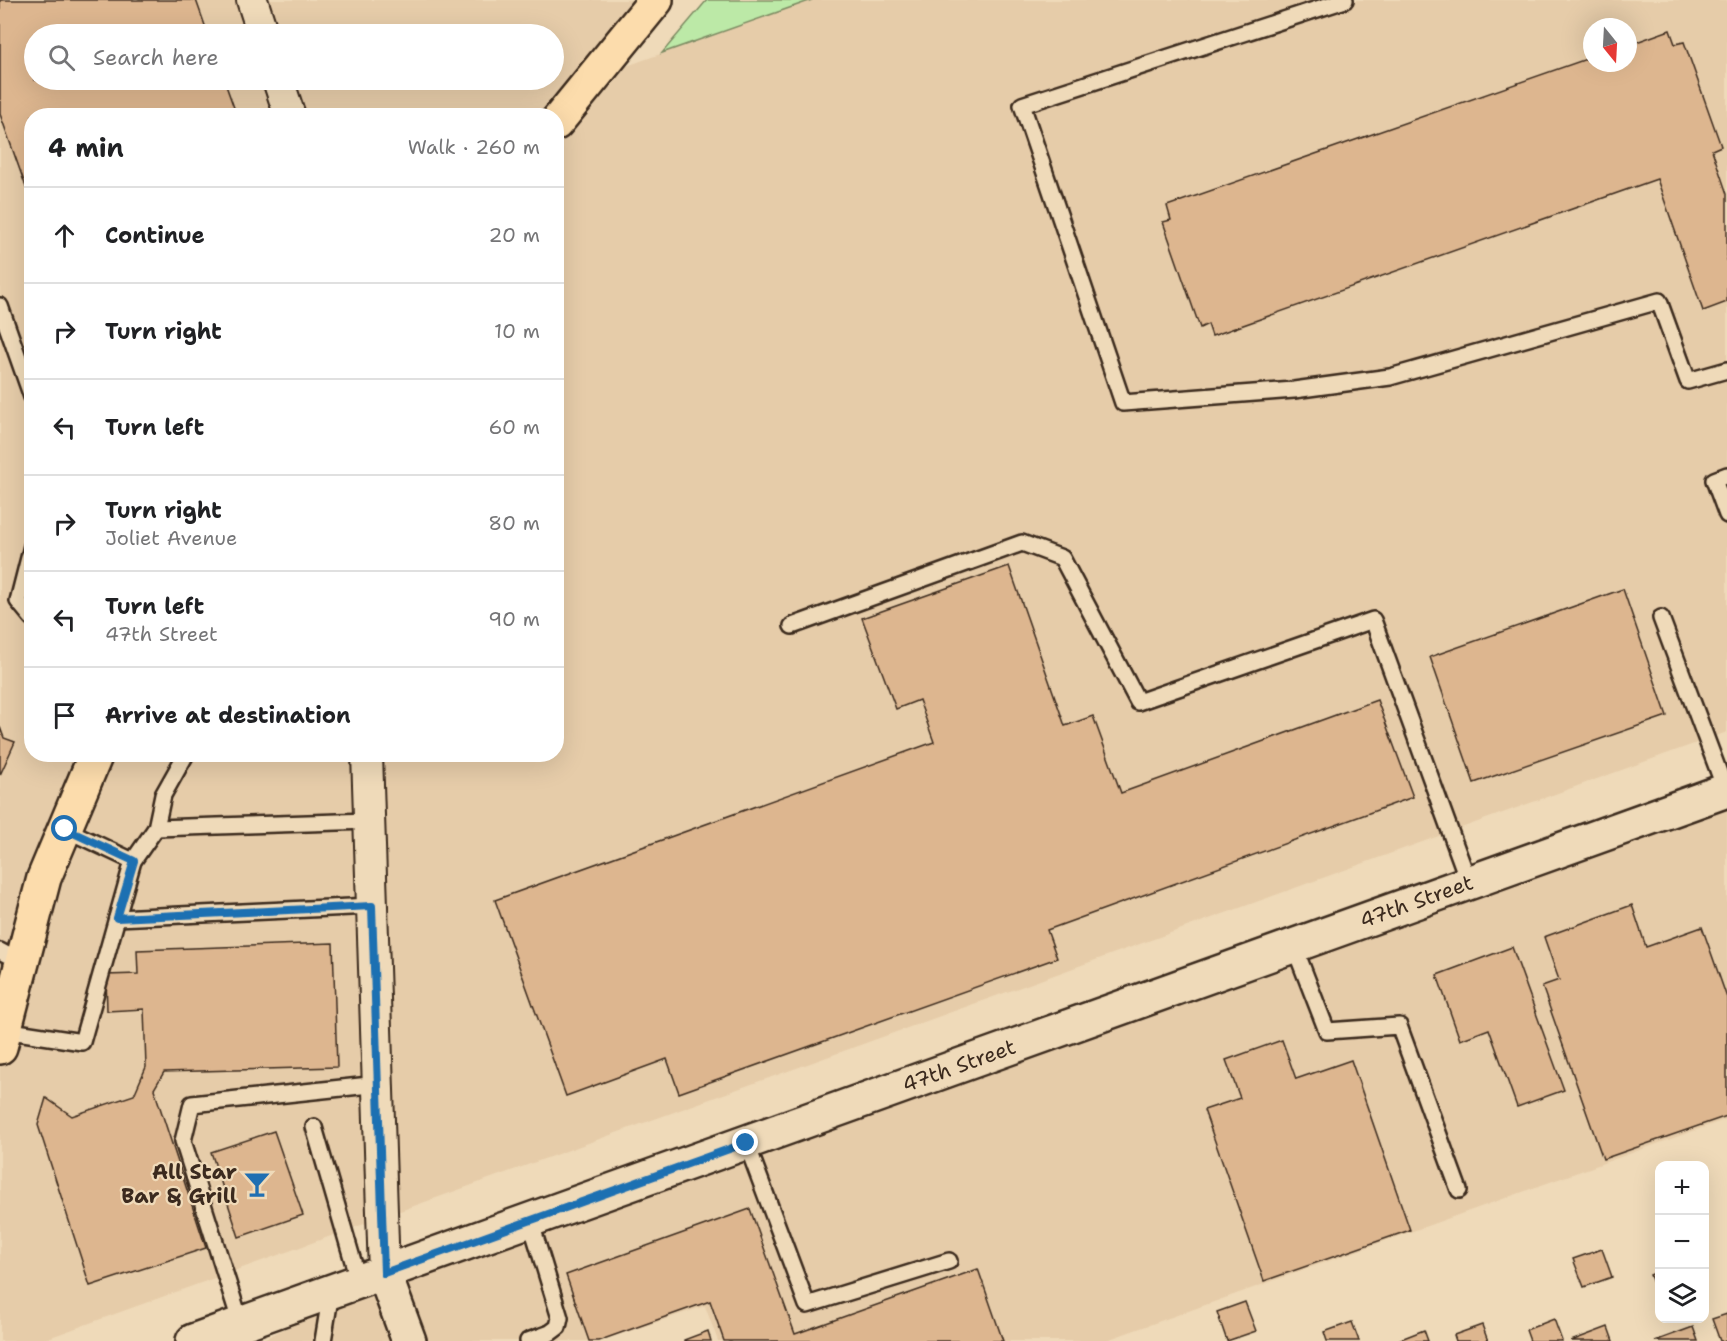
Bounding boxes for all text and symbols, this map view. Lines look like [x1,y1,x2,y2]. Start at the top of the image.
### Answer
north arrow [1583,18,1637,72]
search box [24,24,564,90]
icon: search [45,41,78,74]
text: Search here [93,43,219,72]
text: 4 min [48,130,124,165]
text: Walk · 260 m [408,134,540,160]
icon: ahead [48,219,81,252]
text: Continue [105,221,205,250]
text: 20 m [489,222,540,248]
icon: right [48,315,81,348]
text: Turn right [105,317,222,346]
text: 10 m [494,318,540,344]
icon: left [48,411,81,444]
text: Turn left [105,413,204,442]
text: 60 m [488,414,540,440]
text: Turn right [105,496,222,525]
icon: right [48,507,81,540]
text: 80 m [488,510,540,536]
text: Joliet Avenue [105,525,237,551]
text: Turn left [105,592,204,621]
icon: left [48,603,81,636]
text: 90 m [488,606,540,632]
text: 47th Street [105,621,218,647]
icon: arrive [48,699,81,732]
text: Arrive at destination [105,701,351,730]
route start [51,815,77,841]
street label: 47th Street [1356,868,1477,935]
street label: 47th Street [899,1033,1020,1099]
route end [732,1129,758,1155]
place label: All Star Bar & Grill [121,1158,237,1210]
map controls [1655,1161,1709,1323]
button: + [1655,1161,1709,1215]
bar icon: All Star Bar & Grill [242,1169,272,1199]
button: − [1655,1215,1709,1269]
button: layers [1655,1269,1709,1323]

